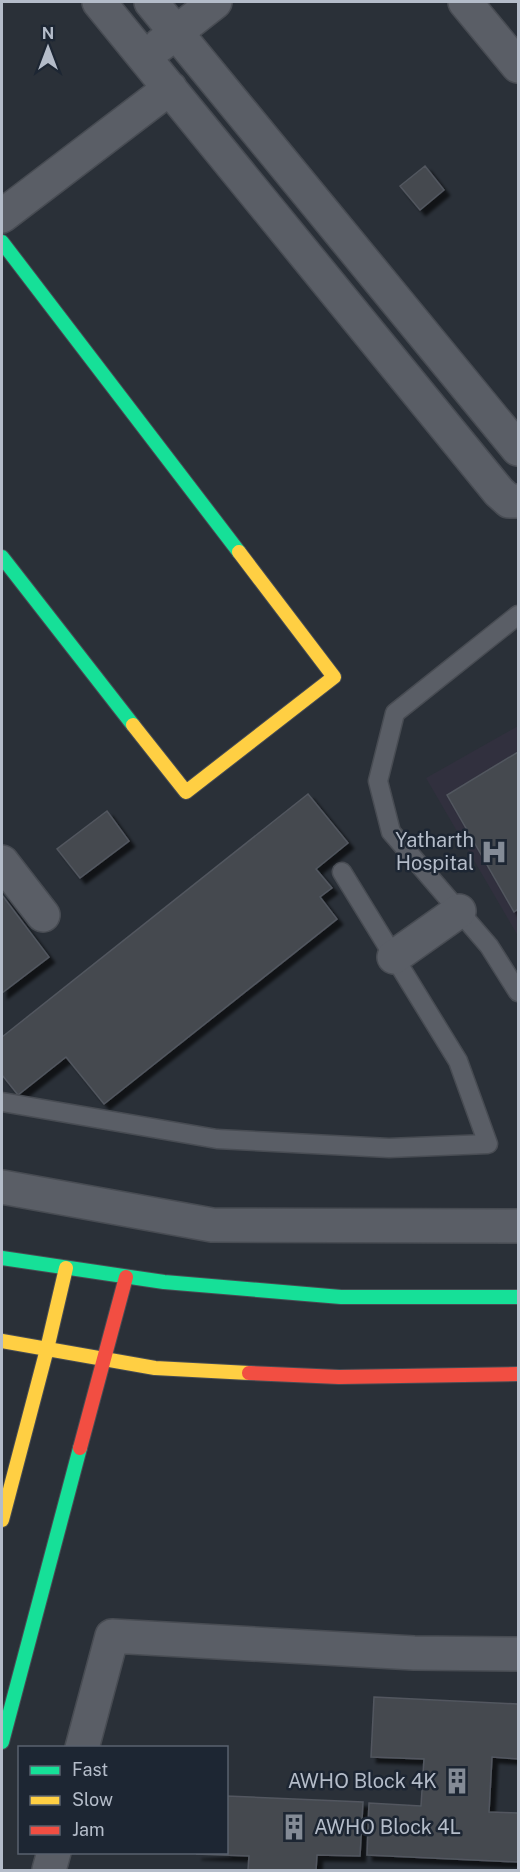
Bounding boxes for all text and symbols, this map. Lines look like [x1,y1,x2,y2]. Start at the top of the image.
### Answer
north arrow [18,18,78,78]
text: N [42,24,54,43]
place label: Yatharth Hospital [395,828,474,875]
hospital icon: Yatharth Hospital [479,837,509,867]
legend [18,1746,228,1854]
text: Fast [72,1759,108,1780]
building icon: AWHO Block 4K [442,1766,472,1796]
place label: AWHO Block 4K [288,1769,437,1793]
text: Slow [72,1789,113,1810]
building icon: AWHO Block 4L [279,1812,309,1842]
place label: AWHO Block 4L [314,1815,461,1839]
text: Jam [72,1819,105,1840]

